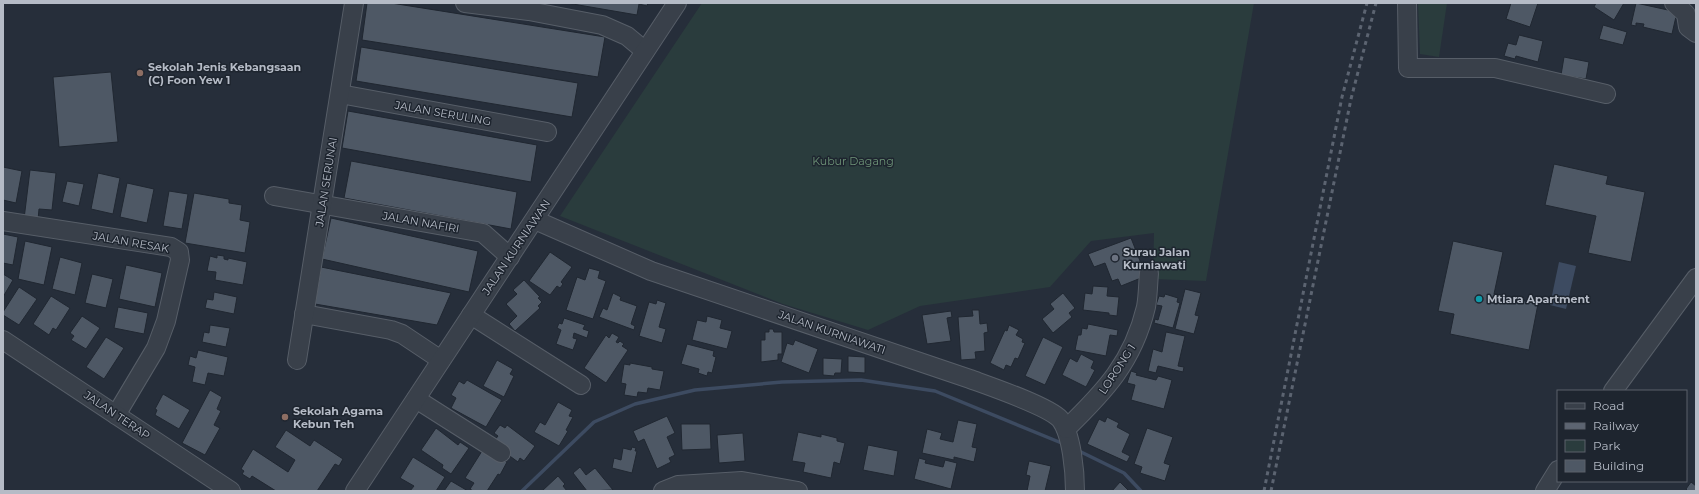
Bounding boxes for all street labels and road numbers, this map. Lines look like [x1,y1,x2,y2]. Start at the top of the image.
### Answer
street label: JALAN SERULING [393,97,492,128]
street label: JALAN SERUNAI [312,136,340,229]
street label: JALAN KURNIAWAN [478,197,553,298]
street label: JALAN NAFIRI [380,208,461,236]
street label: JALAN RESAK [91,228,170,256]
street label: JALAN KURNIAWATI [776,307,887,357]
street label: LORONG 1 [1096,341,1138,397]
street label: JALAN TERAP [80,387,153,442]

